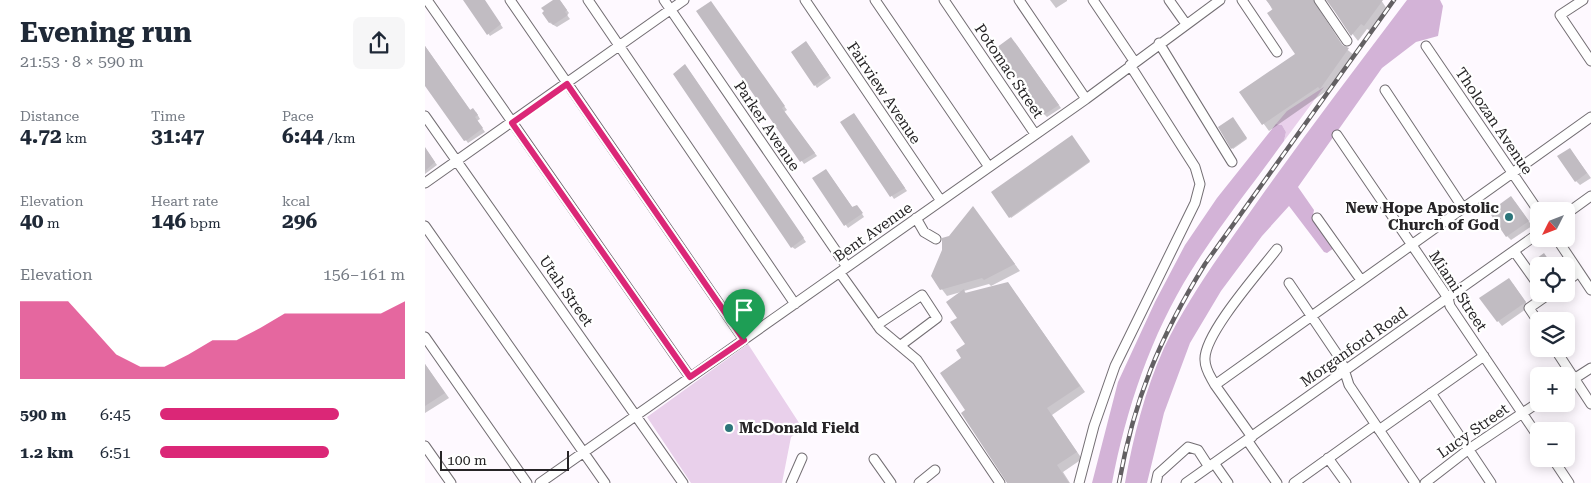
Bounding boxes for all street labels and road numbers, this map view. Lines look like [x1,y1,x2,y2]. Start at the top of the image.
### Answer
street label: Potomac Street [971,20,1047,122]
street label: Fairview Avenue [843,39,925,147]
street label: Tholozan Avenue [1452,64,1536,178]
street label: Parker Avenue [730,78,804,174]
street label: Bent Avenue [830,198,916,266]
street label: Miami Street [1425,247,1491,335]
street label: Utah Street [535,252,597,330]
street label: Morganford Road [1297,303,1411,391]
street label: Lucy Street [1434,400,1512,462]

